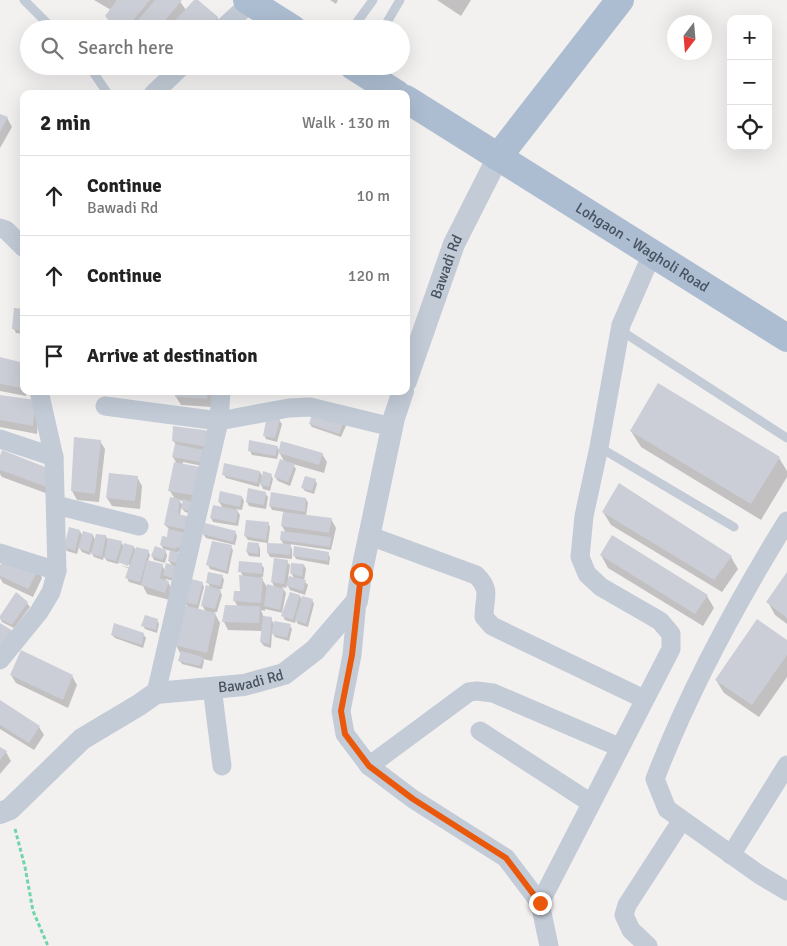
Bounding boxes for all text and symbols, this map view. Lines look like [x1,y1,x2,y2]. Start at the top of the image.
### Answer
north arrow [667,15,712,60]
map controls [727,15,772,150]
button: + [727,15,772,60]
search box [20,20,410,75]
icon: search [38,34,66,62]
text: Search here [78,36,174,60]
button: − [727,60,772,105]
button: locate [727,105,772,150]
text: 2 min [40,110,91,136]
text: Walk · 130 m [302,113,390,133]
text: Continue [87,174,162,198]
icon: ahead [40,182,68,210]
text: 10 m [356,186,390,206]
text: Bawadi Rd [87,198,158,218]
street label: Lohgaon - Wagholi Road [572,199,713,296]
street label: Bawadi Rd [426,232,466,301]
icon: ahead [40,262,68,290]
text: Continue [87,264,162,288]
text: 120 m [348,266,390,286]
icon: arrive [40,342,68,370]
text: Arrive at destination [87,344,258,368]
route start [350,563,373,586]
street label: Bawadi Rd [217,666,286,696]
route end [529,892,552,915]

